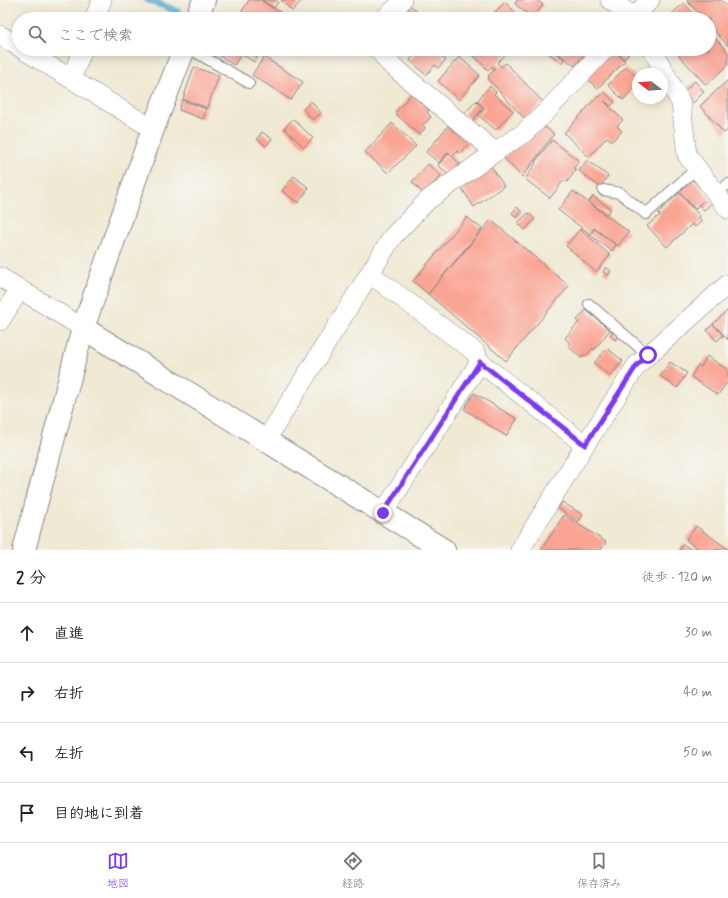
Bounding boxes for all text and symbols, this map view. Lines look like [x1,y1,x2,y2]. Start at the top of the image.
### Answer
search box [12,12,716,56]
icon: search [26,23,48,45]
text: ここで検索 [58,26,133,46]
north arrow [632,68,668,104]
route start [639,346,657,364]
route end [374,504,392,522]
text: 2 分 [16,567,46,589]
text: 徒歩 · 120 m [642,569,712,586]
icon: ahead [16,622,38,644]
text: 直進 [54,624,84,644]
text: 30 m [685,624,712,641]
icon: right [16,682,38,704]
text: 右折 [54,684,84,704]
text: 40 m [683,684,712,701]
icon: left [16,742,38,764]
text: 左折 [54,744,84,764]
text: 50 m [683,744,712,761]
icon: arrive [16,802,38,824]
text: 目的地に到着 [54,804,144,824]
tab: 地図 [107,850,129,891]
tab: 経路 [342,850,364,891]
tab: 保存済み [577,850,621,891]

